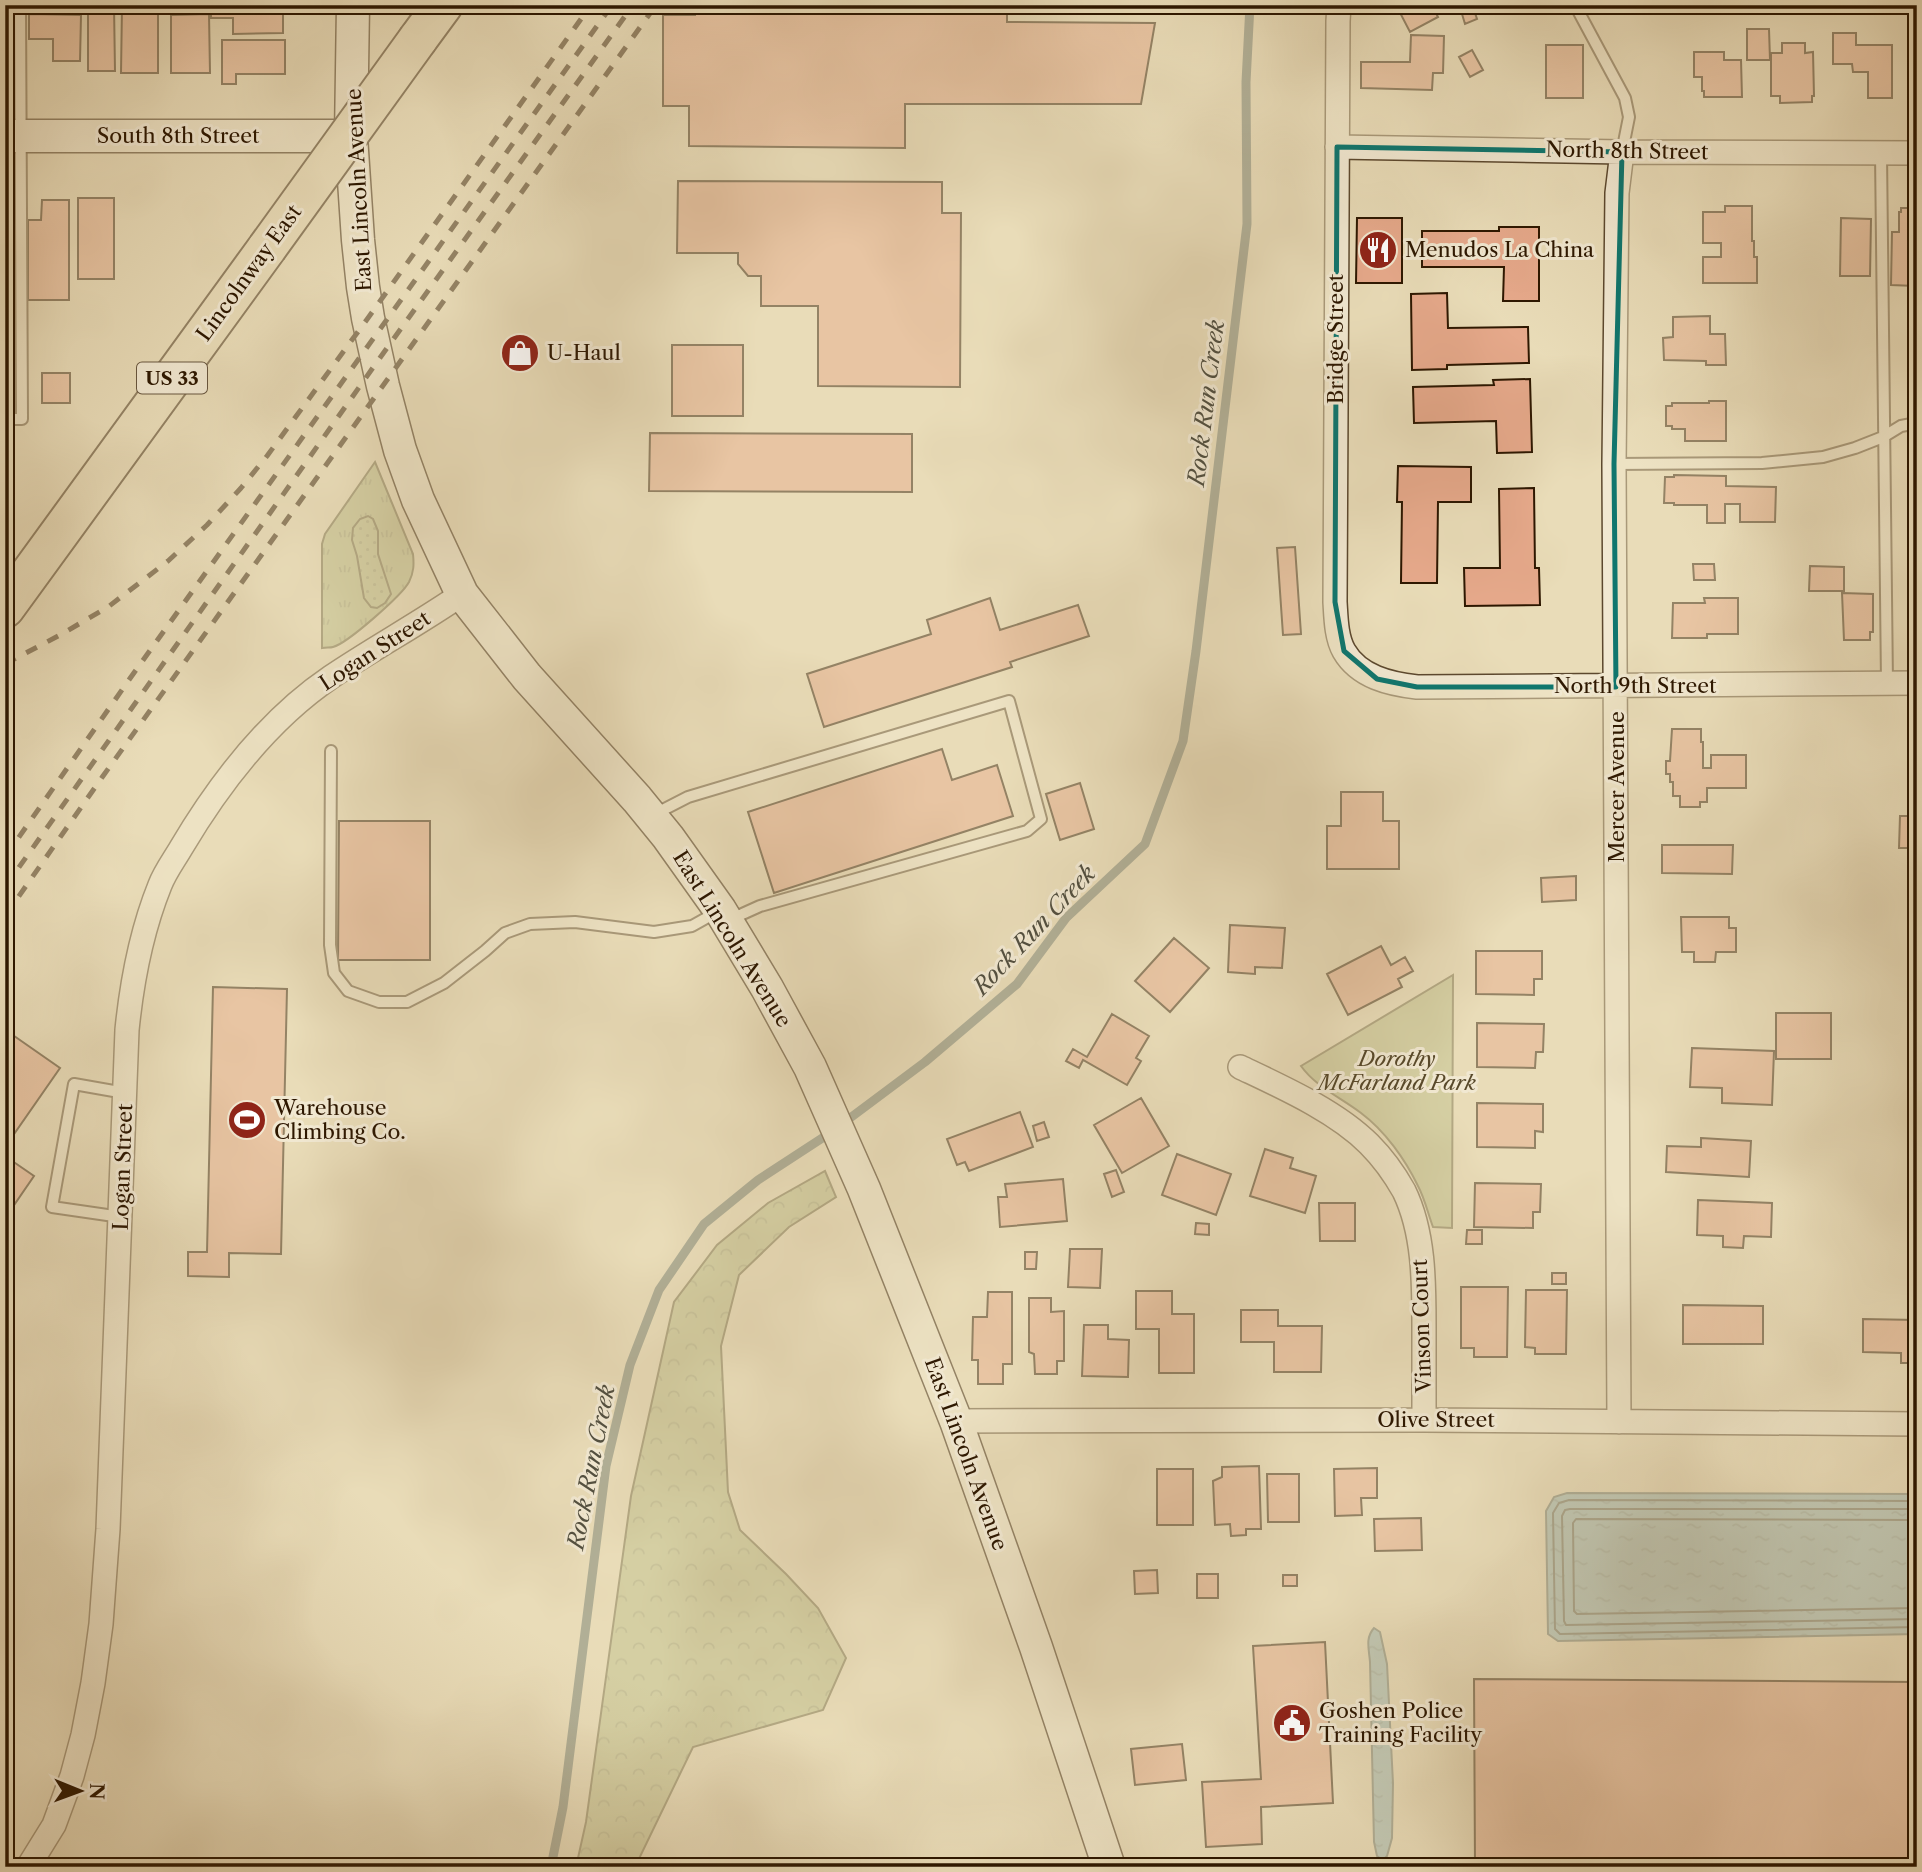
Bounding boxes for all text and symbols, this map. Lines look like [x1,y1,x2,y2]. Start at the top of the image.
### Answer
street label: East Lincoln Avenue [341,88,376,292]
street label: South 8th Street [97,123,260,148]
street label: North 8th Street [1545,137,1709,164]
street label: Lincolnway East [191,199,307,346]
restaurant icon: Menudos La China [1357,229,1399,271]
place label: Menudos La China [1405,237,1595,262]
street label: Bridge Street [1323,273,1348,404]
water label: Rock Run Creek [1182,318,1230,490]
shop icon: U-Haul [499,332,541,374]
place label: U-Haul [547,340,621,365]
road number: US 33 [137,362,207,394]
street label: Logan Street [315,605,435,696]
street label: North 9th Street [1554,673,1717,698]
street label: Mercer Avenue [1604,711,1629,863]
street label: East Lincoln Avenue [668,846,797,1032]
water label: Rock Run Creek [965,859,1101,1002]
park label: Dorothy McFarland Park [1315,1046,1476,1095]
place label: Warehouse Climbing Co. [273,1095,406,1144]
sports icon: Warehouse Climbing Co. [226,1099,268,1141]
street label: Logan Street [108,1103,137,1231]
street label: Vinson Court [1407,1258,1436,1394]
street label: East Lincoln Avenue [920,1354,1013,1554]
water label: Rock Run Creek [561,1382,621,1554]
street label: Olive Street [1377,1407,1495,1432]
place label: Goshen Police Training Facility [1319,1698,1482,1747]
public building icon: Goshen Police Training Facility [1271,1702,1313,1744]
north arrow [46,1756,116,1826]
text: N [85,1783,108,1800]

